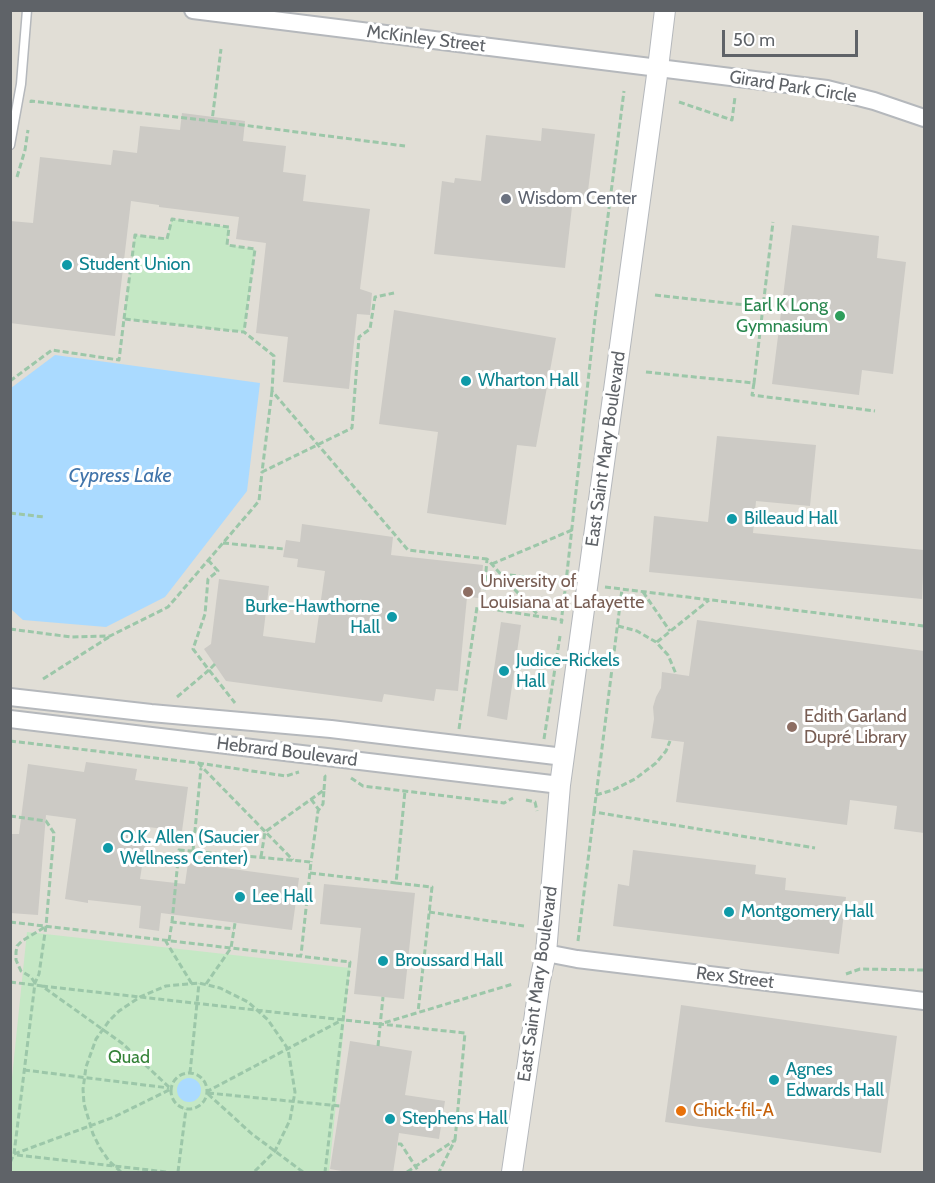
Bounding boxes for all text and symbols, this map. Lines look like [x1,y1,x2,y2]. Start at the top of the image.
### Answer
scale bar [725,18,862,56]
street label: McKinley Street [365,21,487,57]
text: 50 m [733,29,775,51]
street label: Girard Park Circle [728,66,858,108]
place label: Wisdom Center [518,188,637,210]
marker: Wisdom Center [499,192,513,206]
place label: Student Union [79,254,191,276]
marker: Student Union [60,258,74,272]
place label: Earl K Long Gymnasium [736,295,828,338]
marker: Earl K Long Gymnasium [833,309,847,323]
street label: East Saint Mary Boulevard [582,350,630,548]
place label: Wharton Hall [478,370,579,392]
marker: Wharton Hall [459,374,473,388]
water label: Cypress Lake [68,464,172,488]
place label: Billeaud Hall [744,508,838,530]
marker: Billeaud Hall [725,512,739,526]
place label: University of Louisiana at Lafayette [480,571,644,614]
marker: University of Louisiana at Lafayette [461,585,475,599]
place label: Burke-Hawthorne Hall [245,596,380,638]
marker: Burke-Hawthorne Hall [385,610,399,624]
place label: Judice-Rickels Hall [516,650,620,692]
marker: Judice-Rickels Hall [497,664,511,678]
place label: Edith Garland Dupré Library [804,706,907,748]
marker: Edith Garland Dupré Library [785,720,799,734]
street label: Hebrard Boulevard [215,733,359,771]
place label: O.K. Allen (Saucier Wellness Center) [120,827,259,870]
marker: O.K. Allen (Saucier Wellness Center) [101,841,115,855]
street label: East Saint Mary Boulevard [514,885,562,1083]
place label: Lee Hall [252,886,313,908]
marker: Lee Hall [233,890,247,904]
place label: Montgomery Hall [741,901,874,923]
marker: Montgomery Hall [722,905,736,919]
place label: Broussard Hall [395,950,503,972]
marker: Broussard Hall [376,954,390,968]
street label: Rex Street [695,962,775,994]
park label: Quad [108,1047,150,1069]
place label: Agnes Edwards Hall [786,1059,884,1102]
marker: Agnes Edwards Hall [767,1073,781,1087]
place label: Chick-fil-A [693,1100,774,1122]
marker: Chick-fil-A [674,1104,688,1118]
place label: Stephens Hall [402,1108,508,1130]
marker: Stephens Hall [383,1112,397,1126]

